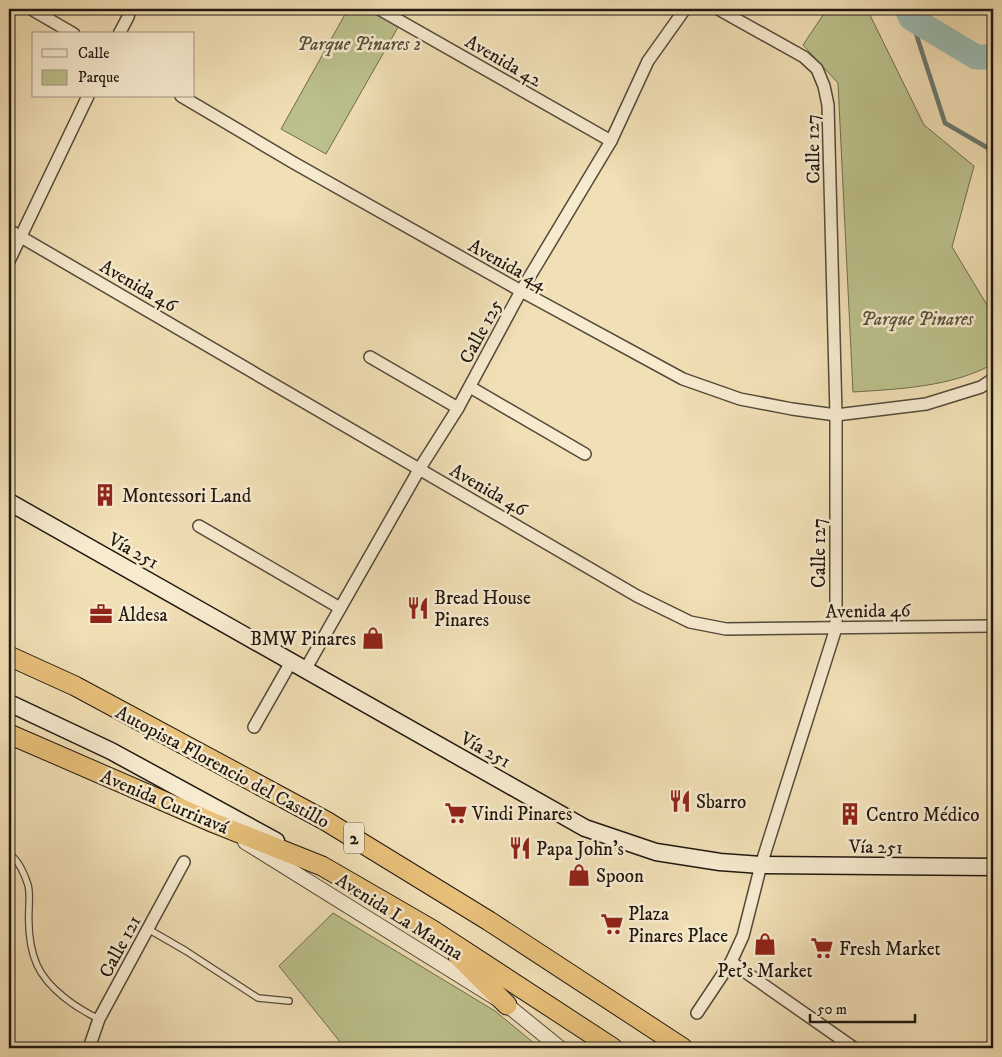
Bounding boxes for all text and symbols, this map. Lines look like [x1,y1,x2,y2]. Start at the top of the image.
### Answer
street label: Avenida 42 [461,30,546,93]
legend [32,32,195,98]
park label: Parque Pinares 2 [297,33,421,57]
text: Calle [78,44,110,63]
text: Parque [78,68,119,87]
street label: Calle 127 [801,114,826,184]
street label: Avenida 44 [464,234,551,297]
street label: Avenida 46 [96,255,182,318]
street label: Calle 125 [455,295,508,368]
park label: Parque Pinares [861,308,974,332]
street label: Avenida 46 [446,459,532,522]
building icon: Montessori Land [92,482,118,508]
place label: Montessori Land [122,485,252,508]
street label: Calle 127 [808,518,831,588]
street label: Vía 251 [103,528,163,575]
place label: Bread House Pinares [434,587,531,632]
restaurant icon: Bread House Pinares [405,595,431,621]
street label: Avenida 46 [825,599,912,624]
office icon: Aldesa [88,601,114,627]
place label: Aldesa [118,604,168,627]
shop icon: BMW Pinares [360,625,386,651]
place label: BMW Pinares [250,628,356,651]
street label: Autopista Florencio del Castillo [111,701,333,834]
street label: Vía 251 [455,727,515,774]
street label: Avenida Curriravá [97,765,232,840]
restaurant icon: Sbarro [667,788,693,814]
place label: Sbarro [696,791,746,814]
supermarket icon: Vindi Pinares [443,800,469,826]
building icon: Centro Médico [837,801,863,827]
place label: Vindi Pinares [471,803,572,826]
place label: Centro Médico [866,804,980,827]
road number: 2 [344,822,364,854]
restaurant icon: Papa John's [507,835,533,861]
street label: Vía 251 [848,836,903,859]
place label: Papa John's [536,838,624,861]
shop icon: Spoon [566,862,592,888]
place label: Spoon [596,865,644,888]
street label: Avenida La Marina [331,869,467,966]
place label: Plaza Pinares Place [628,903,728,948]
supermarket icon: Plaza Pinares Place [599,911,625,937]
street label: Calle 121 [94,912,146,982]
shop icon: Pet's Market [752,931,778,957]
supermarket icon: Fresh Market [809,935,835,961]
place label: Fresh Market [839,938,941,961]
place label: Pet's Market [717,960,813,983]
scale bar [810,992,914,1024]
text: 50 m [817,1000,847,1019]

